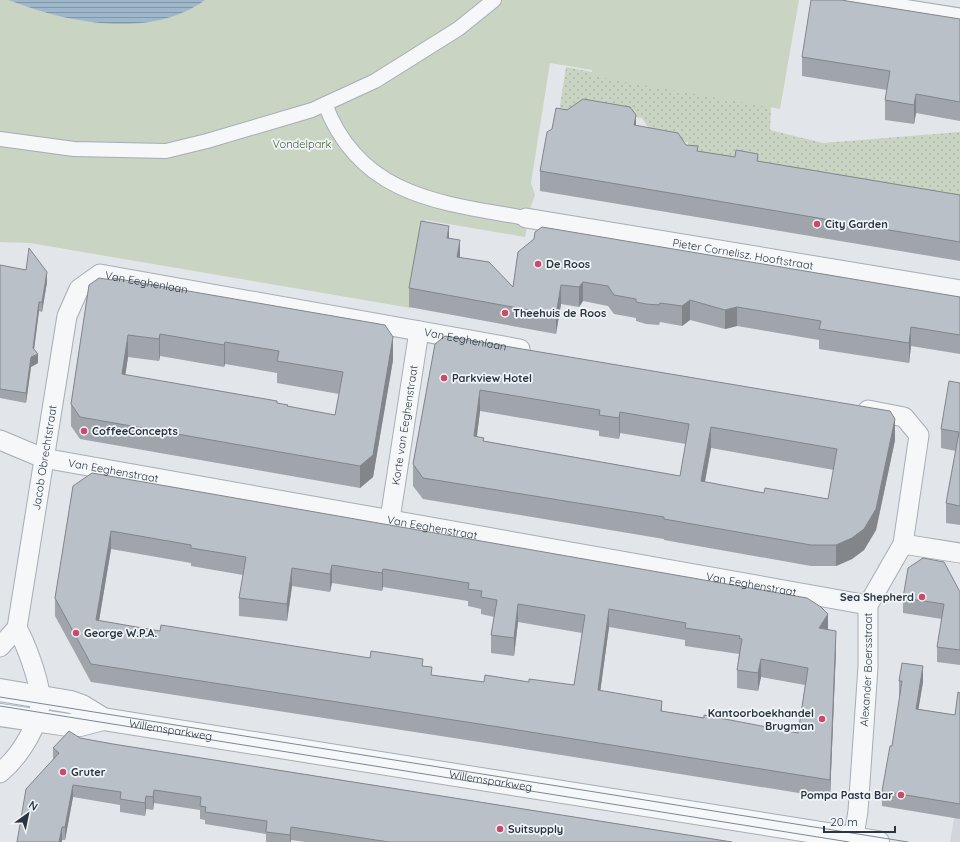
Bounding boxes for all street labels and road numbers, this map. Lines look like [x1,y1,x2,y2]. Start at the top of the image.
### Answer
street label: Pieter Cornelisz. Hooftstraat [671,235,815,273]
street label: Van Eeghenlaan [104,268,189,297]
street label: Van Eeghenlaan [423,325,508,353]
street label: Korte van Eeghenstraat [388,364,421,486]
street label: Jacob Obrechtstraat [29,404,60,511]
street label: Van Eeghenstraat [67,456,160,485]
street label: Van Eeghenstraat [386,512,479,542]
street label: Van Eeghenstraat [705,569,798,599]
street label: Alexander Boersstraat [857,613,875,727]
street label: Willemsparkweg [128,716,213,743]
street label: Willemsparkweg [448,767,533,794]

